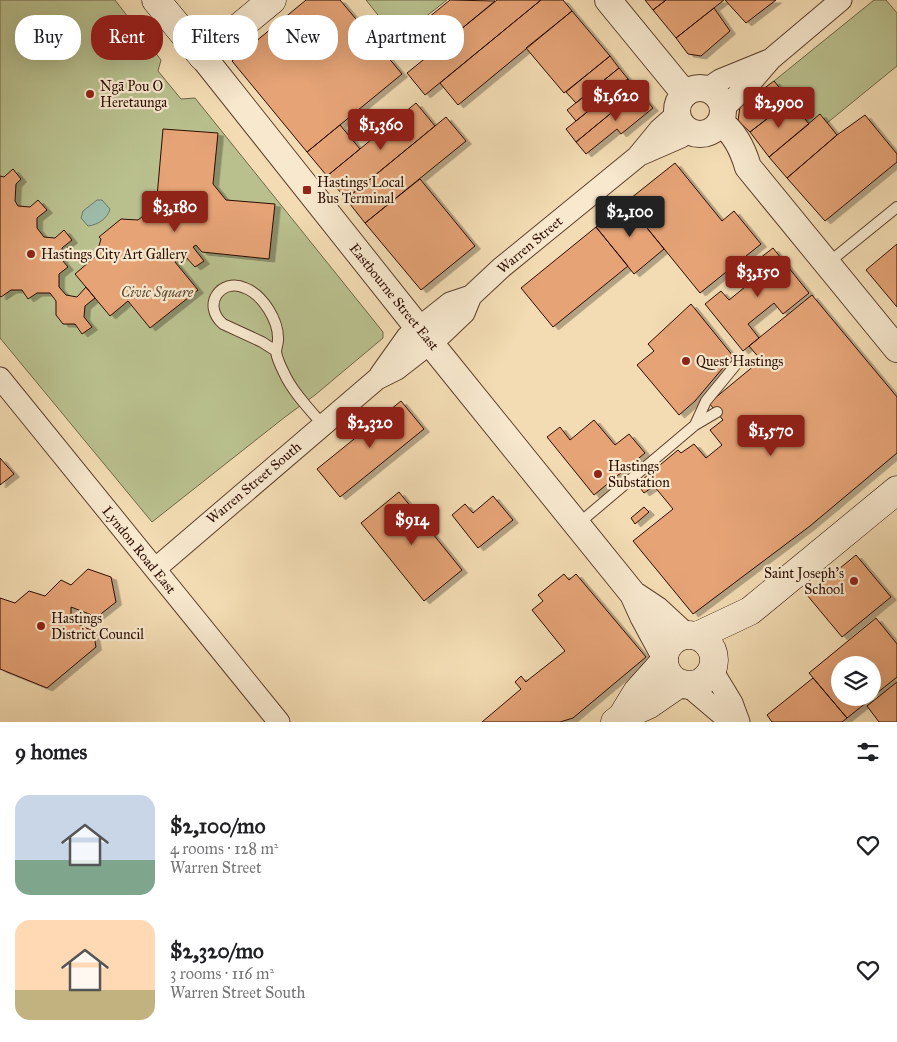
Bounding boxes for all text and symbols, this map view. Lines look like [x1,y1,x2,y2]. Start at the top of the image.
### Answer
chip: Buy [15,15,81,60]
chip: Rent [91,15,163,60]
chip: Filters [173,15,258,60]
chip: New [268,15,338,60]
chip: Apartment [348,15,464,60]
place label: Ngā Pou O Heretaunga [100,78,167,111]
pin: $1,620 [575,80,657,122]
text: $1,620 [593,86,639,105]
pin: $2,900 [738,86,820,129]
marker: Ngā Pou O Heretaunga [84,88,96,100]
text: $2,900 [754,93,804,112]
pin: $1,360 [340,108,422,151]
text: $1,360 [359,115,403,134]
place label: Hastings Local Bus Terminal [317,174,404,207]
marker: Hastings Local Bus Terminal [301,184,313,196]
pin: $3,180 [134,190,216,233]
pin: $2,100 [589,196,671,238]
text: $3,180 [153,197,197,216]
text: $2,100 [607,202,653,221]
street label: Warren Street [494,213,566,277]
street label: Eastbourne Street East [346,240,442,354]
place label: Hastings City Art Gallery [41,246,187,263]
marker: Hastings City Art Gallery [25,248,37,260]
pin: $3,150 [717,256,799,298]
text: $3,150 [736,262,780,281]
park label: Civic Square [121,284,194,301]
place label: Quest Hastings [696,353,783,370]
marker: Quest Hastings [680,355,692,367]
pin: $2,320 [329,406,411,449]
text: $2,320 [347,413,393,432]
pin: $1,570 [730,414,812,457]
text: $1,570 [748,421,794,440]
street label: Warren Street South [203,438,305,528]
place label: Hastings Substation [608,458,670,491]
marker: Hastings Substation [592,468,604,480]
street label: Lyndon Road East [98,503,180,597]
pin: $914 [382,504,442,546]
text: $914 [395,510,429,529]
place label: Saint Joseph's School [764,565,844,598]
marker: Saint Joseph's School [848,575,860,587]
place label: Hastings District Council [51,610,144,643]
marker: Hastings District Council [35,620,47,632]
map controls [831,656,881,706]
button: layers [831,656,881,706]
icon: filters [854,738,882,766]
text: 9 homes [15,739,87,765]
text: $2,100/mo [170,813,265,839]
icon: home [55,815,115,875]
icon: heart [854,831,882,859]
text: 4 rooms · 128 m² [170,839,279,858]
text: Warren Street [170,858,262,877]
text: $2,320/mo [170,938,264,964]
icon: home [55,940,115,1000]
icon: heart [854,956,882,984]
text: 3 rooms · 116 m² [170,964,274,983]
text: Warren Street South [170,983,306,1002]

